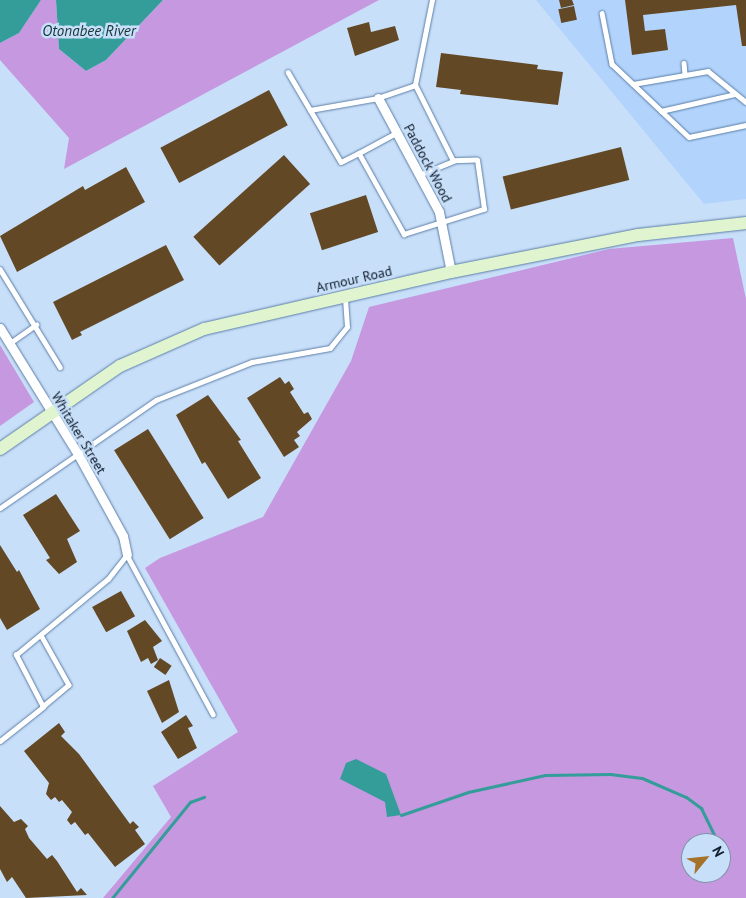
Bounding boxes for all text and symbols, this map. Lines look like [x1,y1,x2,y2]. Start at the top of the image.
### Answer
water label: Otonabee River [42,22,136,40]
street label: Paddock Wood [400,121,456,205]
street label: Armour Road [314,262,394,296]
street label: Whitaker Street [48,389,110,477]
north arrow [681,833,731,883]
text: N [708,843,728,860]

